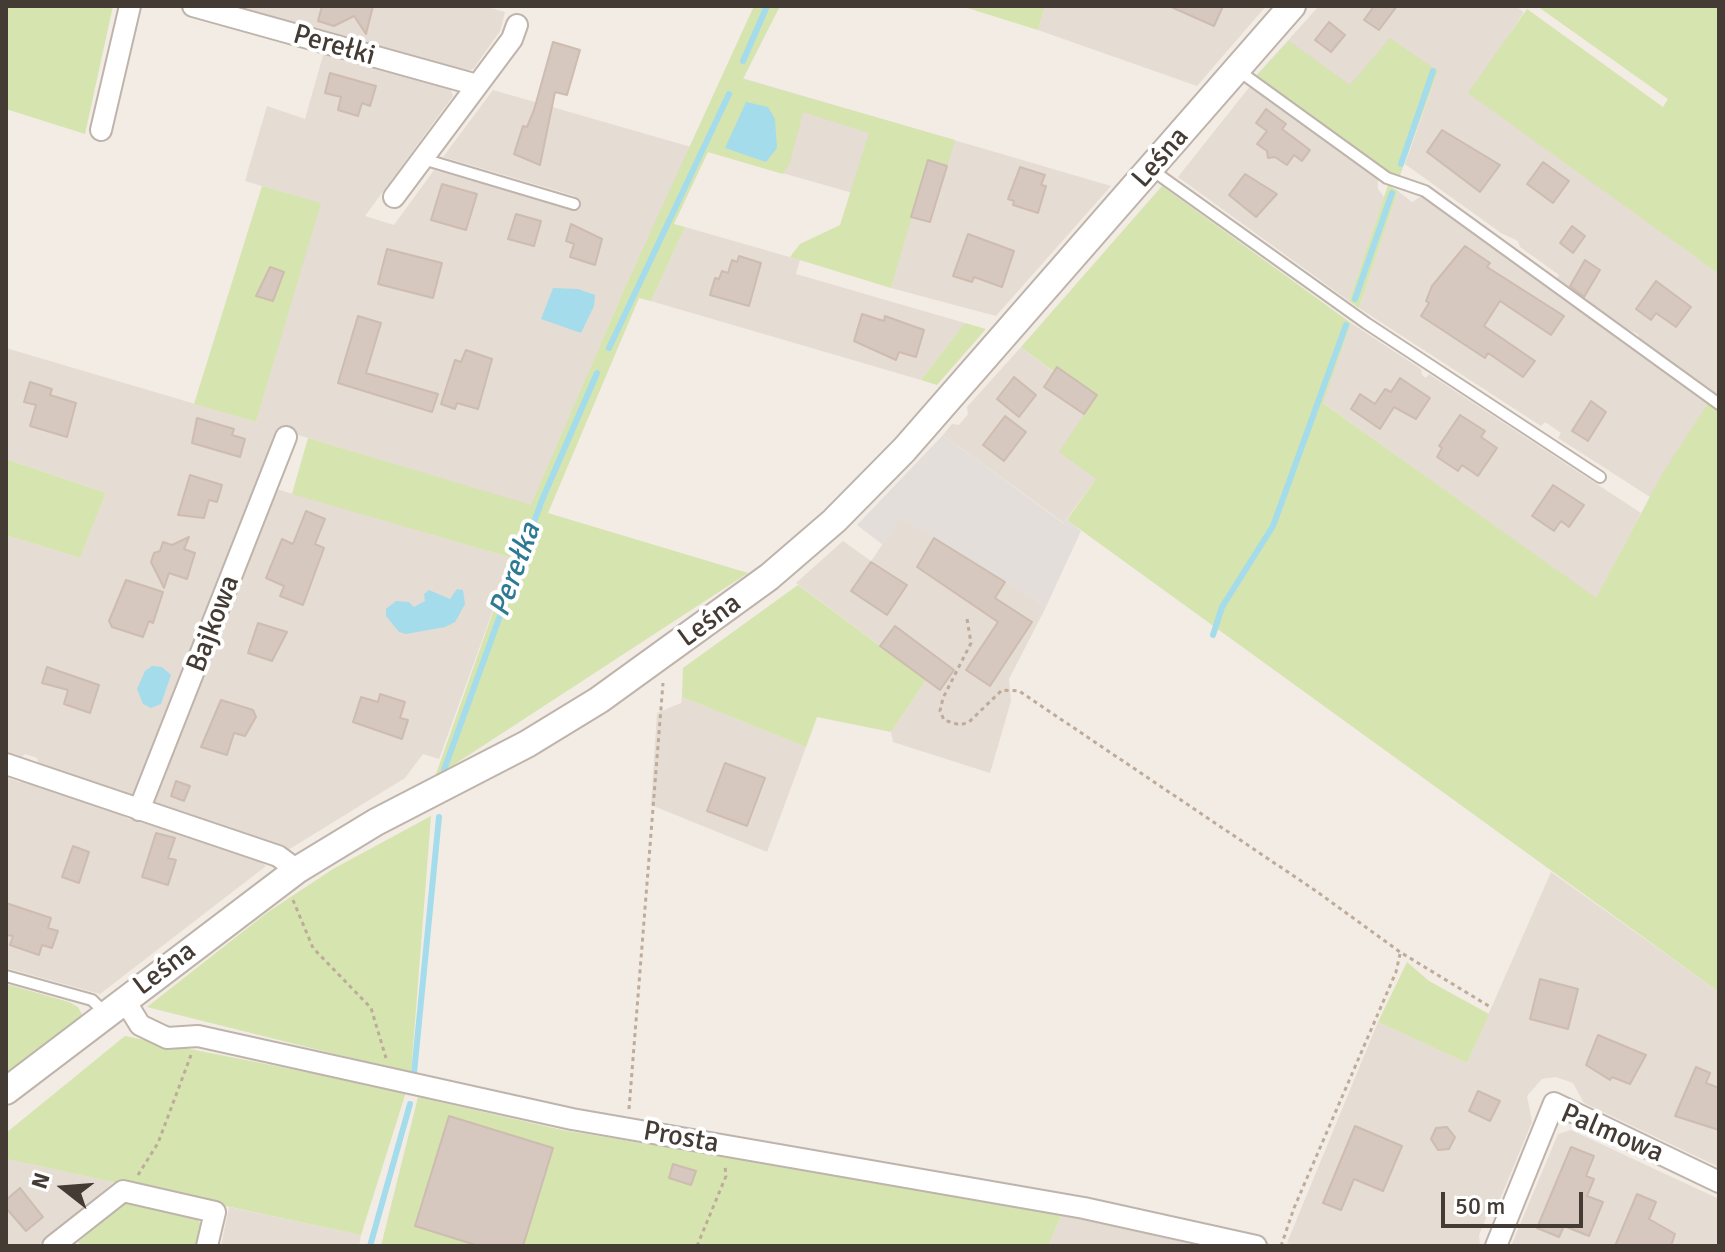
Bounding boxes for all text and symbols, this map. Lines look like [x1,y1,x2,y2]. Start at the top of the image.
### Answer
street label: Perełki [289,18,379,74]
street label: Leśna [1125,121,1197,195]
water label: Perełka [483,518,549,622]
street label: Bajkowa [180,571,248,677]
street label: Leśna [672,587,748,655]
street label: Leśna [127,935,203,1003]
street label: Palmowa [1556,1097,1668,1171]
street label: Prosta [641,1115,721,1161]
north arrow [24,1148,104,1228]
text: N [25,1170,56,1192]
scale bar [1445,1176,1587,1226]
text: 50 m [1455,1191,1505,1221]

